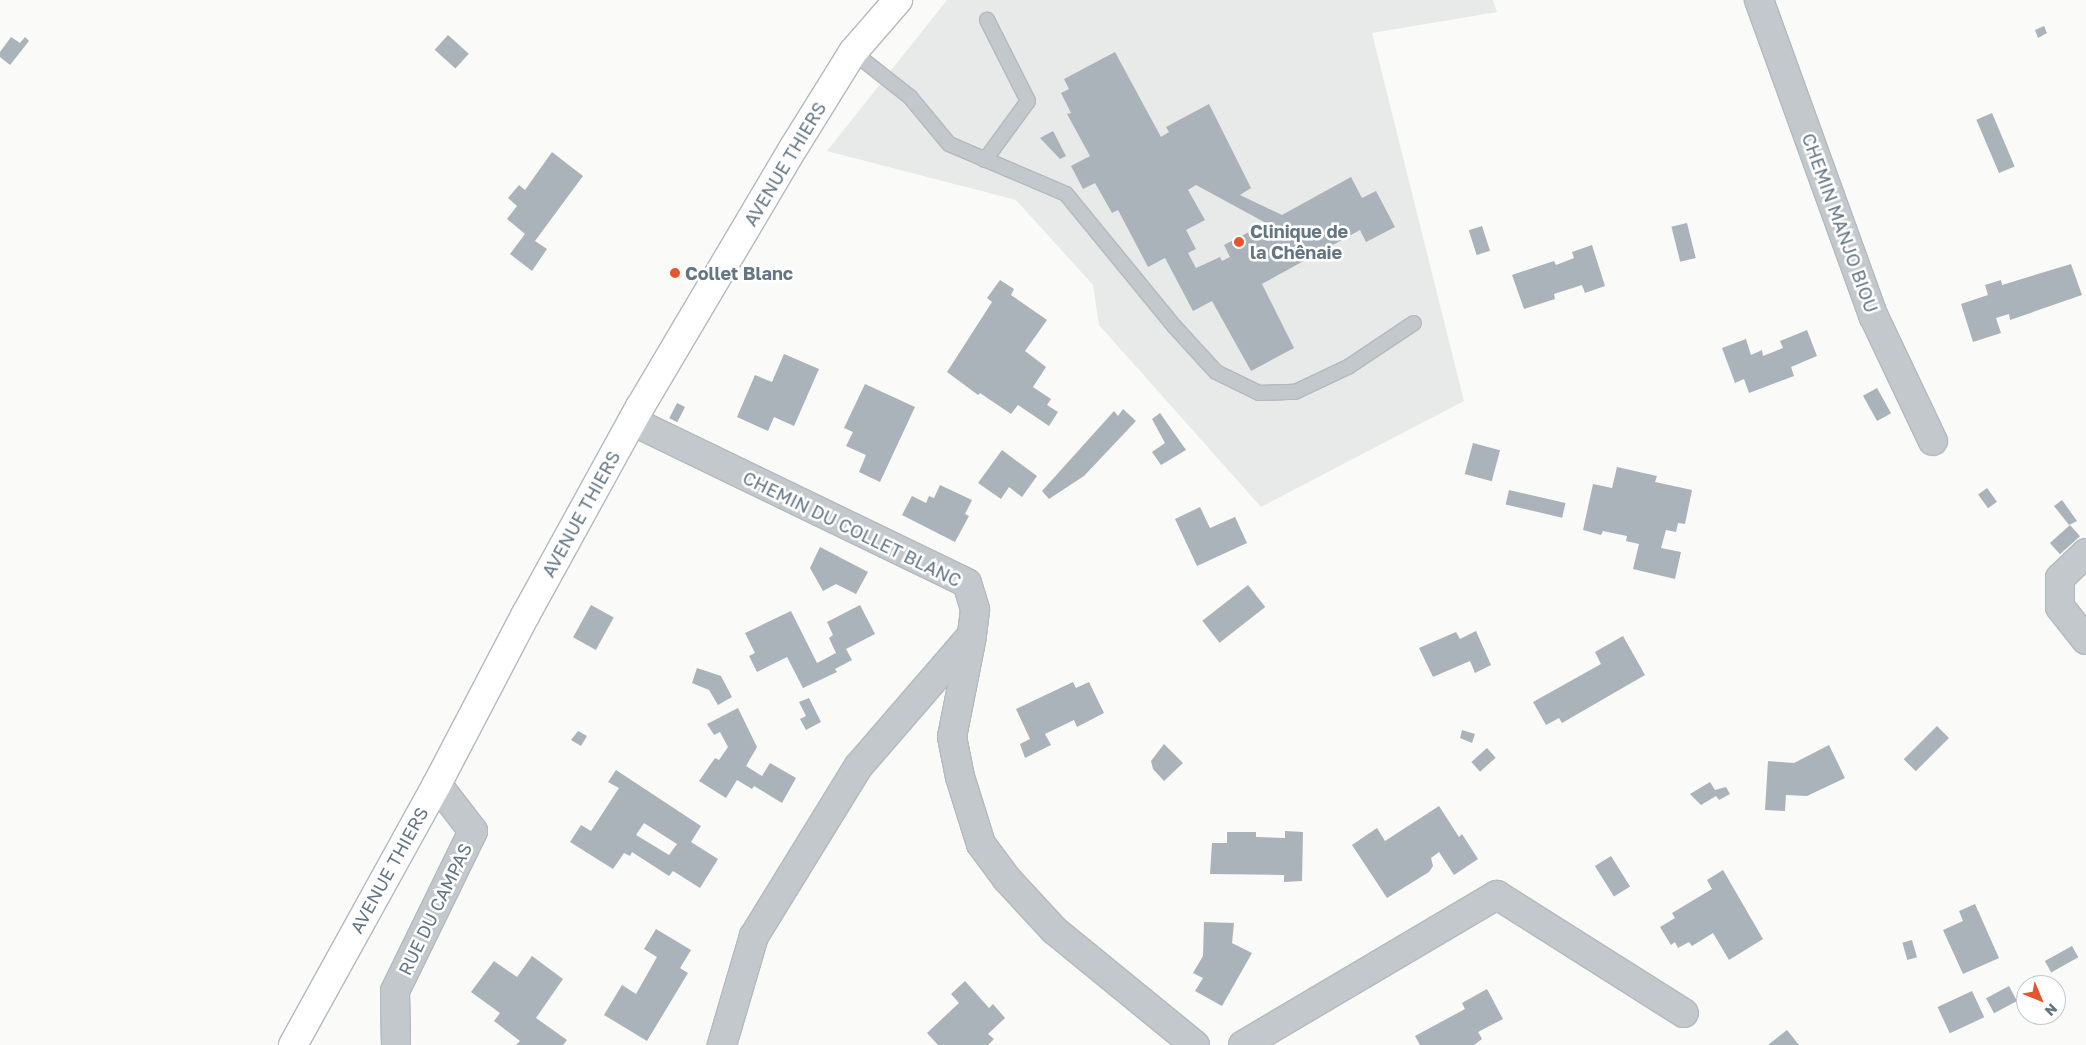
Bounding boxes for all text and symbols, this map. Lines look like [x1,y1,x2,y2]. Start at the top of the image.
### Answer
street label: AVENUE THIERS [739,98,831,230]
street label: CHEMIN MANJO BIOU [1797,130,1883,316]
place label: Clinique de la Chênaie [1250,221,1348,264]
marker: Clinique de la Chênaie [1232,235,1246,249]
place label: Collet Blanc [685,262,793,284]
marker: Collet Blanc [669,267,681,279]
street label: AVENUE THIERS [537,447,625,581]
street label: CHEMIN DU COLLET BLANC [739,467,965,591]
street label: AVENUE THIERS [345,803,433,937]
street label: RUE DU CAMPAS [394,840,476,978]
north arrow [2016,975,2066,1025]
text: N [2041,1000,2061,1020]

